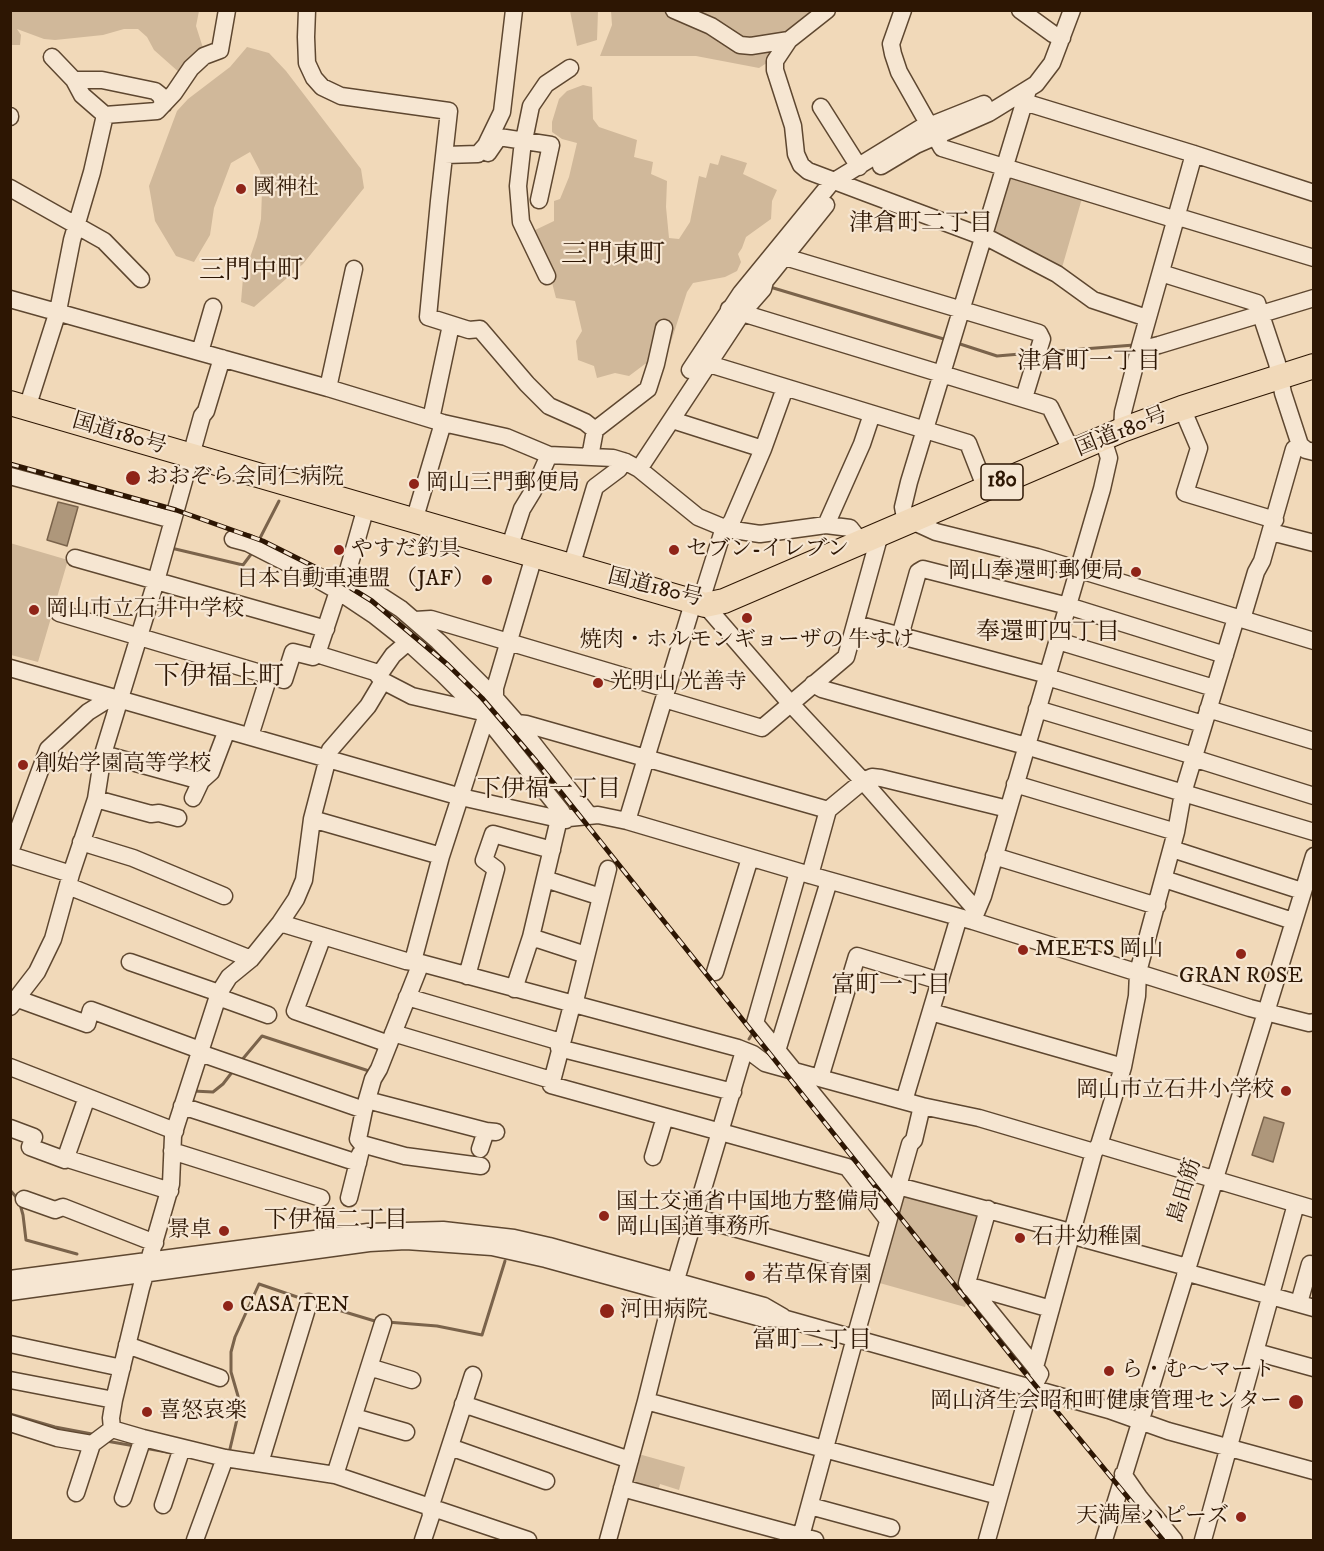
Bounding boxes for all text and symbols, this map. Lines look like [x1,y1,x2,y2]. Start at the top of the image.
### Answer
place label: 國神社 [253,176,319,202]
marker: 國神社 [234,182,248,196]
district label: 津倉町二丁目 [849,211,993,239]
district label: 三門東町 [561,241,665,273]
district label: 三門中町 [199,257,303,289]
district label: 津倉町一丁目 [1017,349,1161,377]
street label: 国道180号 [1072,403,1172,463]
street label: 国道180号 [69,409,169,461]
road number: 180 [981,464,1023,500]
place label: おおぞら会同仁病院 [146,465,344,491]
marker: おおぞら会同仁病院 [124,469,142,487]
place label: 岡山三門郵便局 [426,471,580,497]
marker: 岡山三門郵便局 [407,477,421,491]
place label: やすだ釣具 [351,537,461,563]
place label: セブン-イレブン [686,537,849,563]
marker: やすだ釣具 [332,543,346,557]
marker: セブン-イレブン [667,543,681,557]
place label: 岡山奉還町郵便局 [948,559,1124,585]
street label: 国道180号 [605,564,705,614]
marker: 岡山奉還町郵便局 [1129,565,1143,579]
place label: 日本自動車連盟 （JAF） [236,567,475,593]
marker: 日本自動車連盟 （JAF） [480,573,494,587]
place label: 岡山市立石井中学校 [46,597,244,623]
marker: 岡山市立石井中学校 [27,603,41,617]
marker: 焼肉・ホルモンギョーザの 牛すけ [740,611,754,625]
district label: 奉還町四丁目 [976,620,1120,648]
place label: 焼肉・ホルモンギョーザの 牛すけ [580,628,914,654]
district label: 下伊福上町 [154,663,284,695]
place label: 光明山 光善寺 [610,670,747,696]
marker: 光明山 光善寺 [591,676,605,690]
place label: 創始学園高等学校 [35,752,211,778]
marker: 創始学園高等学校 [16,758,30,772]
district label: 下伊福一丁目 [477,777,621,805]
place label: MEETS 岡山 [1035,937,1163,963]
marker: MEETS 岡山 [1016,943,1030,957]
marker: GRAN ROSE [1234,947,1248,961]
place label: GRAN ROSE [1179,964,1303,990]
district label: 富町一丁目 [831,973,951,1001]
place label: 岡山市立石井小学校 [1076,1078,1274,1104]
marker: 岡山市立石井小学校 [1279,1084,1293,1098]
street label: 島田筋 [1164,1156,1208,1226]
place label: 国土交通省中国地方整備局 岡山国道事務所 [616,1190,880,1242]
district label: 下伊福二丁目 [264,1208,408,1236]
marker: 国土交通省中国地方整備局 岡山国道事務所 [597,1209,611,1223]
place label: 景卓 [168,1218,212,1244]
marker: 景卓 [217,1224,231,1238]
place label: 石井幼稚園 [1032,1225,1142,1251]
marker: 石井幼稚園 [1013,1231,1027,1245]
place label: 若草保育園 [762,1263,872,1289]
marker: 若草保育園 [743,1269,757,1283]
place label: CASA TEN [240,1293,349,1319]
place label: 河田病院 [620,1298,708,1324]
marker: CASA TEN [221,1299,235,1313]
marker: 河田病院 [598,1302,616,1320]
district label: 富町二丁目 [752,1328,872,1356]
place label: ら・む〜マート [1121,1358,1275,1384]
marker: ら・む〜マート [1102,1364,1116,1378]
place label: 岡山済生会昭和町健康管理センター [930,1389,1282,1415]
marker: 岡山済生会昭和町健康管理センター [1287,1393,1305,1411]
place label: 喜怒哀楽 [159,1399,247,1425]
marker: 喜怒哀楽 [140,1405,154,1419]
place label: 天満屋ハピーズ [1076,1504,1229,1530]
marker: 天満屋ハピーズ [1234,1510,1248,1524]

